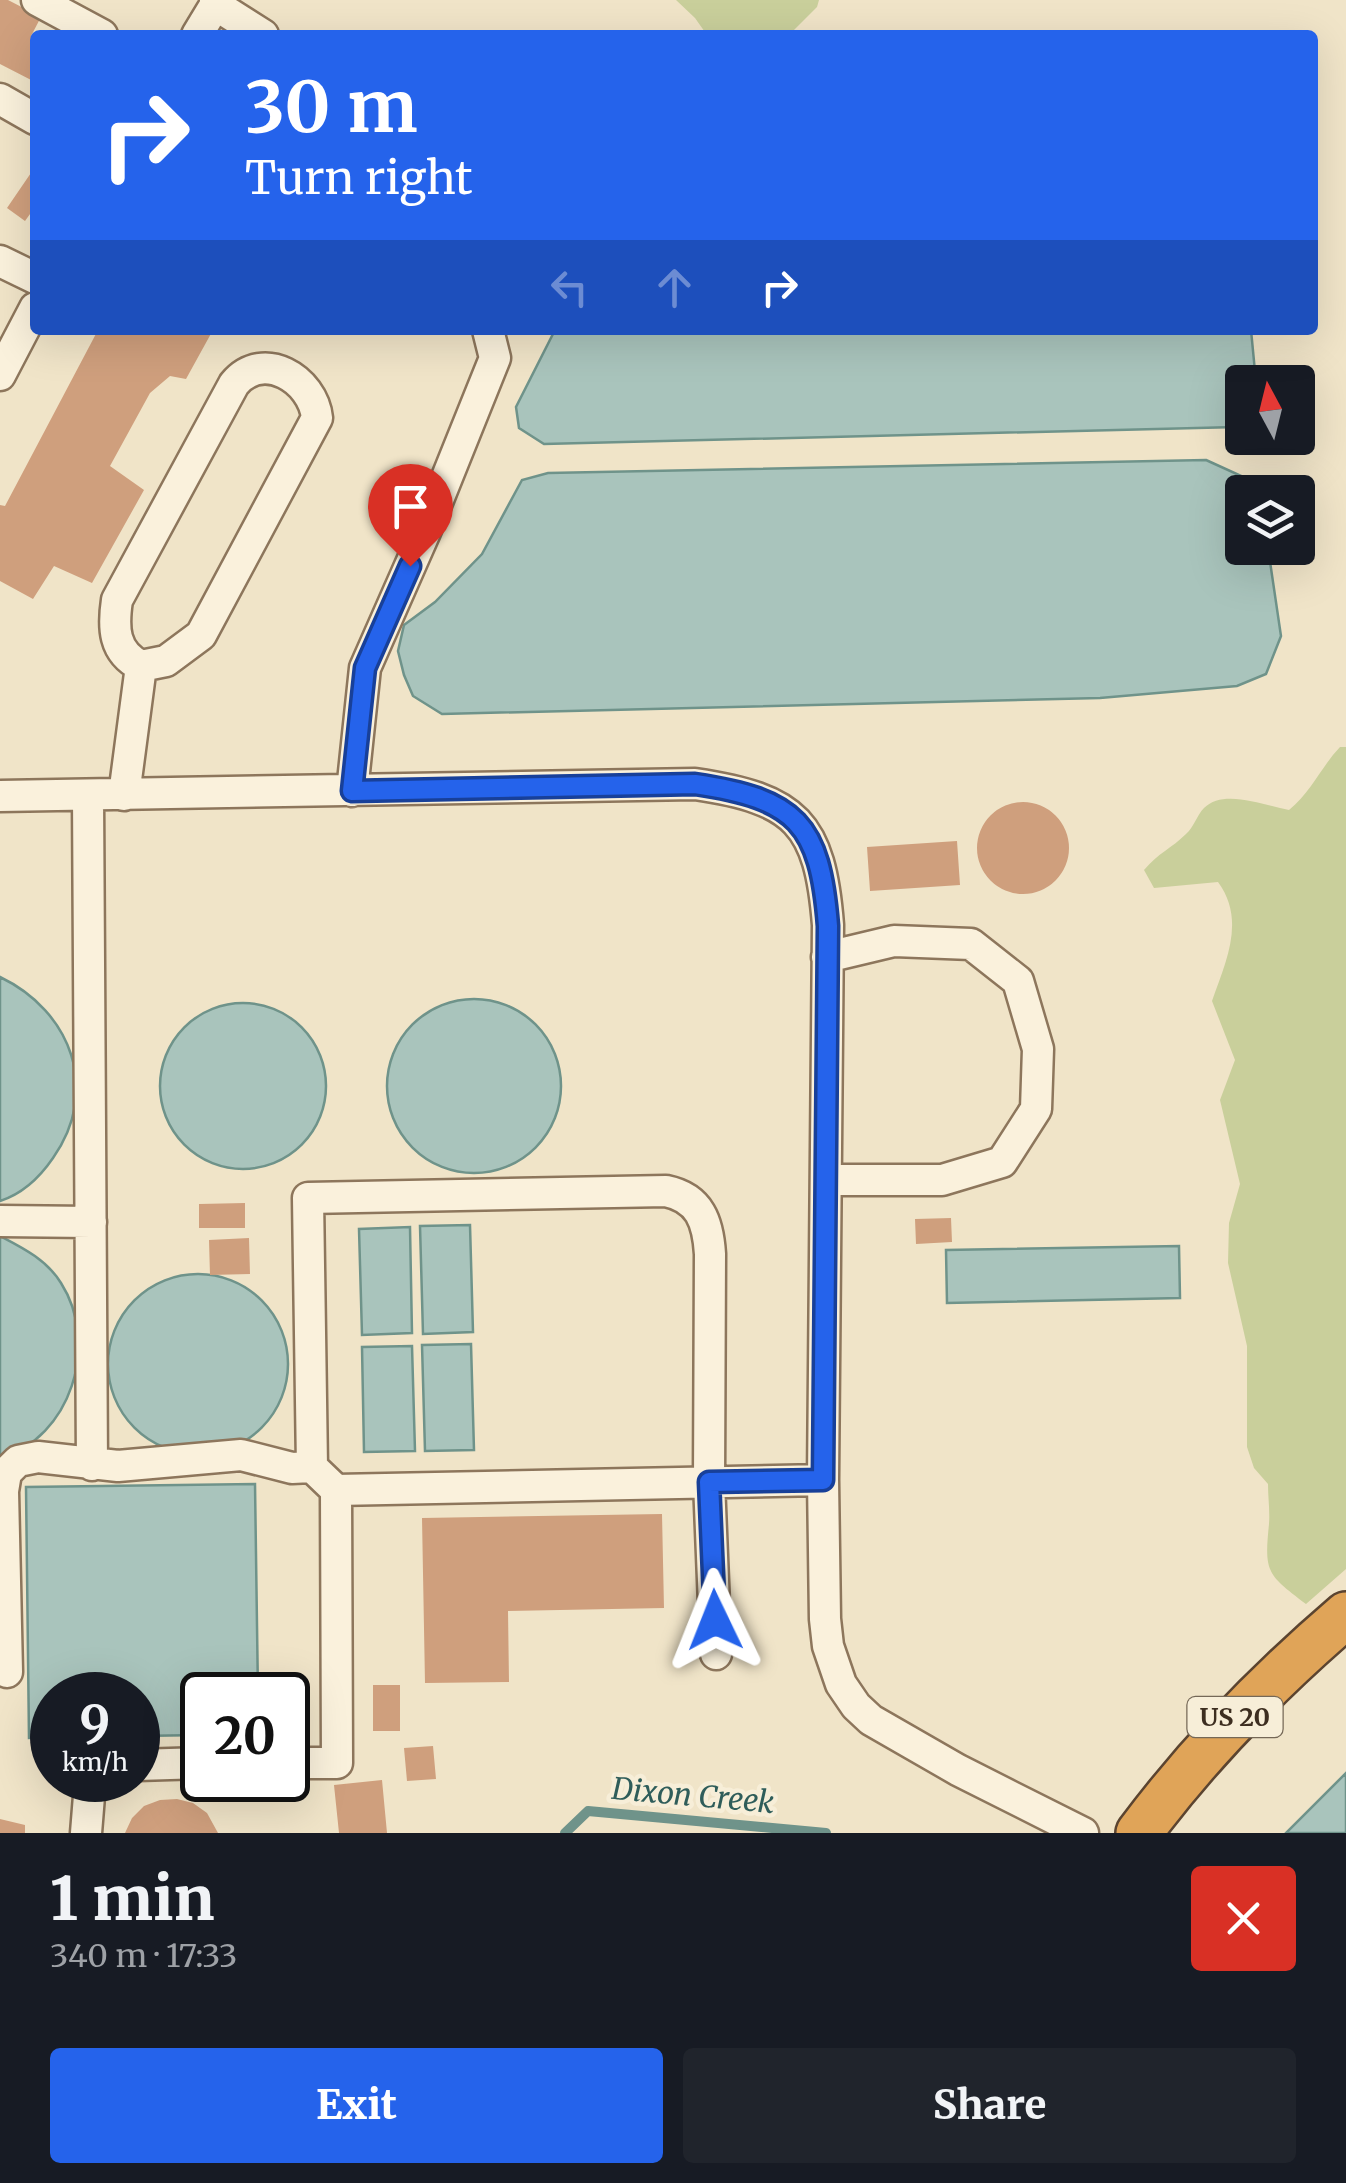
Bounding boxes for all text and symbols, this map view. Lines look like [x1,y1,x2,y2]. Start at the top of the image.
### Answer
text: 30 m [245,63,418,151]
icon: right [80,70,210,200]
text: Turn right [245,150,473,206]
icon: left [542,260,597,315]
icon: ahead [647,260,702,315]
icon: right [752,260,807,315]
north arrow [1225,365,1315,455]
map controls [1225,365,1315,565]
pin [368,464,453,567]
button: layers [1225,475,1315,565]
icon: arrive [383,479,438,534]
position arrow [663,1568,767,1672]
speed limit sign: 20 [180,1672,310,1802]
text: 9 [80,1693,110,1756]
road number: US 20 [1188,1697,1282,1737]
text: km/h [62,1746,128,1778]
water label: Dixon Creek [609,1769,776,1821]
text: 1 min [50,1861,214,1936]
button: close [1191,1866,1296,1971]
text: 340 m · 17:33 [50,1936,237,1976]
button: Exit [50,2048,663,2163]
button: Share [683,2048,1296,2163]

